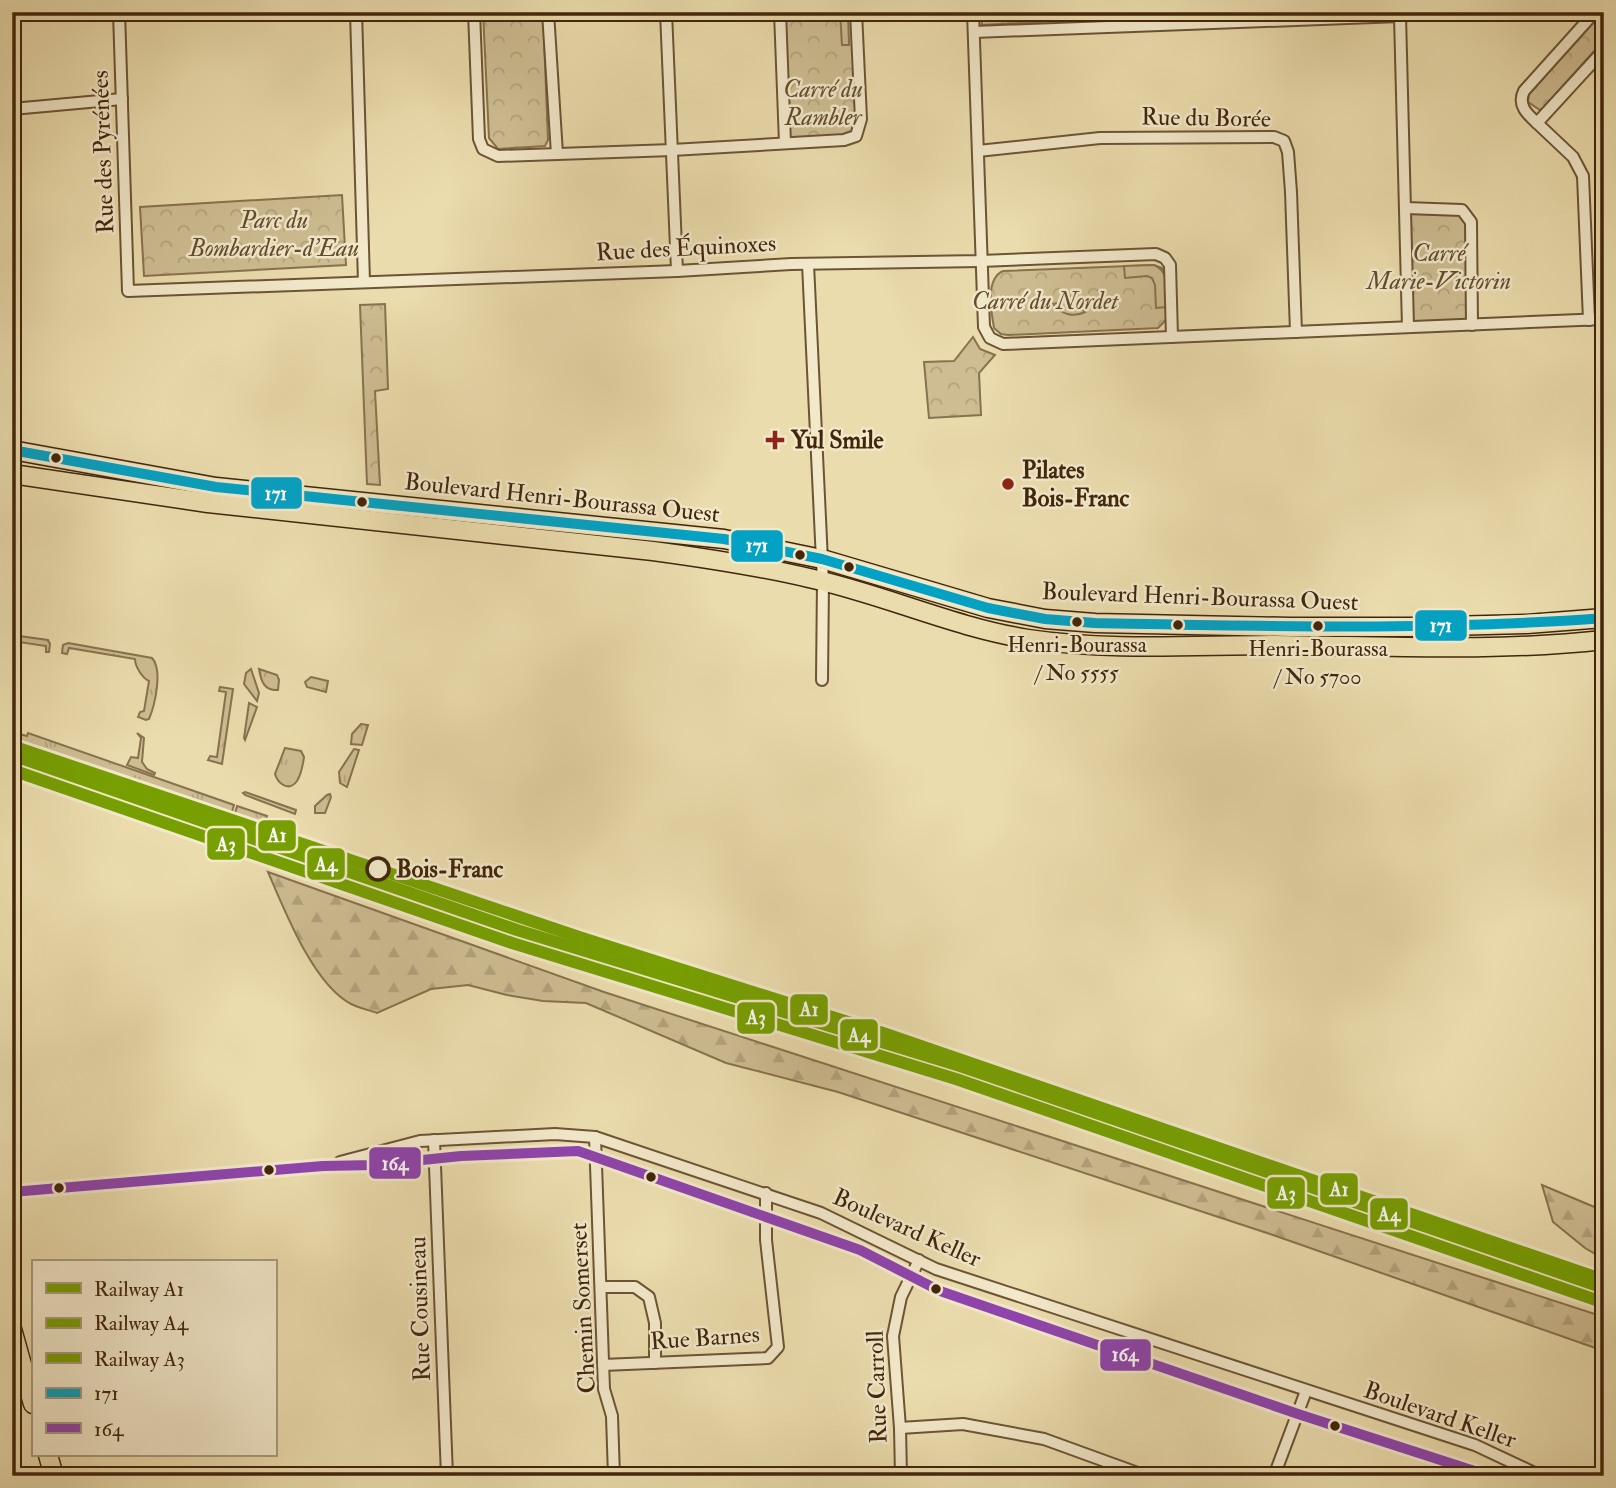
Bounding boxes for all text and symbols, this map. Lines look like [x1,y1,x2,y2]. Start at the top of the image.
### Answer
street label: Rue des Pyrénées [85,70,121,234]
park label: Carré du Rambler [783,74,863,133]
street label: Rue du Borée [1141,101,1271,135]
park label: Parc du Bombardier-d'Eau [188,205,359,264]
street label: Rue des Équinoxes [595,227,777,268]
park label: Carré Marie-Victorin [1365,238,1511,297]
park label: Carré du Nordet [972,286,1119,317]
place label: Yul Smile [790,425,884,456]
marker: Yul Smile [765,430,785,450]
unlabelled marker [49,451,63,465]
place label: Pilates Bois-Franc [1022,455,1130,514]
street label: Boulevard Henri-Bourassa Ouest [403,466,721,530]
line badge: 171 [250,476,303,510]
marker: Pilates Bois-Franc [1000,476,1016,492]
text: 171 [265,482,287,506]
unlabelled marker [355,495,369,509]
line badge: 171 [730,529,784,563]
text: 171 [746,534,768,558]
unlabelled marker [793,548,807,562]
unlabelled marker [842,560,856,574]
street label: Boulevard Henri-Bourassa Ouest [1041,576,1359,618]
line badge: 171 [1414,609,1468,642]
text: 171 [1430,614,1452,638]
marker: Henri-Bourassa / No 5555 [1070,615,1084,629]
unlabelled marker [1171,618,1185,632]
marker: Henri-Bourassa / No 5700 [1311,619,1325,633]
place label: Henri-Bourassa / No 5555 [1007,631,1148,687]
place label: Henri-Bourassa / No 5700 [1248,635,1389,691]
line badge: A1 [257,819,297,852]
text: A1 [267,824,287,848]
line badge: A3 [206,827,246,861]
text: A3 [215,833,236,857]
line badge: A4 [306,847,346,881]
text: A4 [314,853,339,877]
place label: Bois-Franc [396,854,504,885]
marker: Bois-Franc [366,857,390,881]
line badge: A1 [789,993,829,1026]
text: A1 [799,998,819,1022]
line badge: A3 [736,1001,776,1035]
text: A3 [745,1006,766,1030]
line badge: A4 [839,1018,879,1052]
text: A4 [847,1024,872,1048]
line badge: 164 [368,1146,422,1180]
text: 164 [382,1152,410,1176]
unlabelled marker [262,1163,276,1177]
unlabelled marker [644,1170,658,1184]
line badge: A1 [1319,1172,1359,1206]
line badge: A3 [1266,1176,1306,1210]
text: A1 [1329,1178,1349,1202]
unlabelled marker [52,1181,66,1195]
street label: Boulevard Keller [828,1181,986,1275]
text: A3 [1275,1182,1296,1206]
line badge: A4 [1369,1197,1409,1231]
text: A4 [1377,1203,1402,1227]
street label: Chemin Somerset [563,1222,603,1394]
street label: Rue Cousineau [402,1236,438,1382]
legend [32,1260,276,1456]
text: Railway A1 [94,1276,184,1303]
unlabelled marker [929,1282,943,1296]
text: Railway A4 [94,1310,190,1337]
street label: Rue Barnes [649,1319,761,1357]
street label: Rue Carroll [860,1330,894,1444]
line badge: 164 [1099,1338,1152,1372]
text: 164 [1112,1343,1140,1367]
text: Railway A3 [94,1346,185,1373]
street label: Boulevard Keller [1360,1374,1520,1456]
text: 171 [94,1380,119,1407]
text: 164 [94,1416,125,1443]
unlabelled marker [1328,1419,1342,1433]

